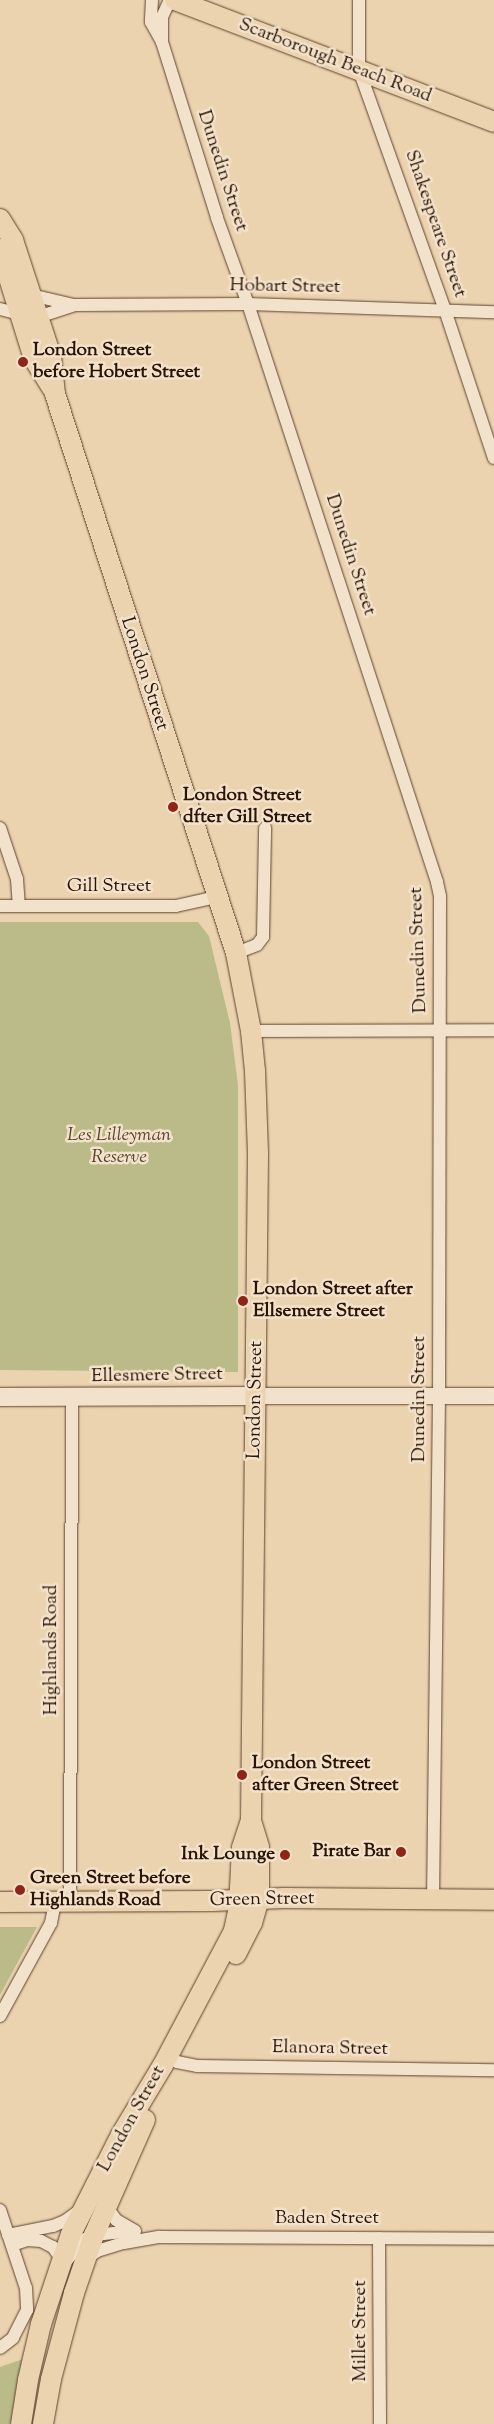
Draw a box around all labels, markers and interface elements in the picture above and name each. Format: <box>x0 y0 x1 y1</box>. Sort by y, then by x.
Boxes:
street label: Scarborough Beach Road <box>235 14 435 108</box>
street label: Dunedin Street <box>192 107 252 235</box>
street label: Shakespeare Street <box>399 147 471 301</box>
street label: Hobart Street <box>229 275 341 299</box>
place label: London Street before Hobert Street <box>33 340 200 384</box>
marker: London Street before Hobert Street <box>17 356 29 368</box>
street label: Dunedin Street <box>320 491 380 619</box>
street label: London Street <box>115 614 173 734</box>
place label: London Street dfter Gill Street <box>183 785 311 829</box>
marker: London Street dfter Gill Street <box>167 801 179 813</box>
street label: Gill Street <box>67 876 151 898</box>
street label: Dunedin Street <box>405 886 433 1014</box>
park label: Les Lilleyman Reserve <box>67 1125 171 1169</box>
place label: London Street after Ellsemere Street <box>253 1279 413 1323</box>
marker: London Street after Ellsemere Street <box>237 1295 249 1307</box>
street label: Dunedin Street <box>409 1336 431 1462</box>
street label: London Street <box>244 1341 268 1459</box>
street label: Ellesmere Street <box>91 1363 223 1389</box>
street label: Highlands Road <box>41 1585 63 1715</box>
place label: London Street after Green Street <box>252 1753 399 1797</box>
marker: London Street after Green Street <box>236 1769 248 1781</box>
place label: Pirate Bar <box>313 1841 391 1863</box>
place label: Ink Lounge <box>181 1844 275 1866</box>
marker: Pirate Bar <box>395 1846 407 1858</box>
marker: Ink Lounge <box>279 1849 291 1861</box>
place label: Green Street before Highlands Road <box>30 1868 191 1912</box>
marker: Green Street before Highlands Road <box>14 1884 26 1896</box>
street label: Green Street <box>209 1888 315 1912</box>
street label: Elanora Street <box>272 2037 388 2061</box>
street label: London Street <box>93 2062 171 2176</box>
street label: Baden Street <box>275 2208 379 2230</box>
street label: Millet Street <box>350 2280 372 2382</box>

